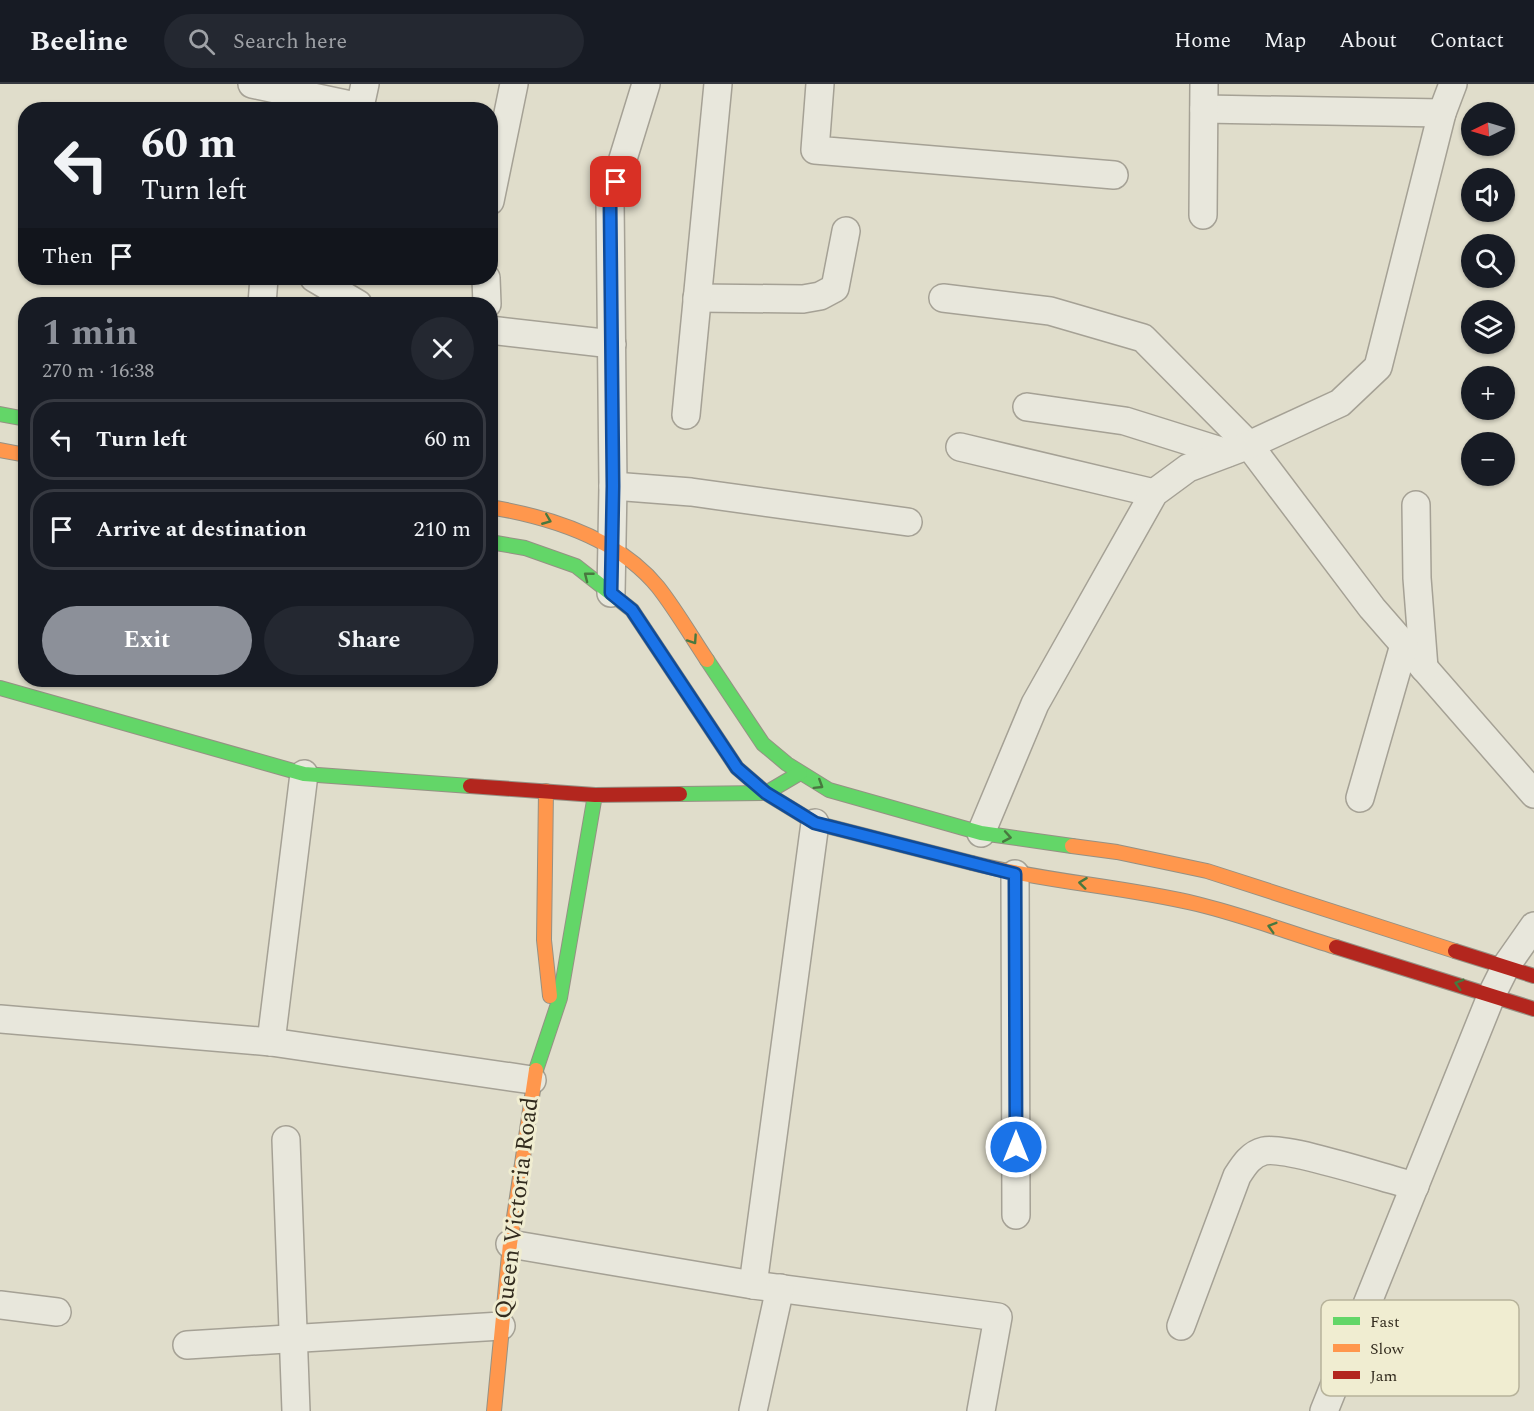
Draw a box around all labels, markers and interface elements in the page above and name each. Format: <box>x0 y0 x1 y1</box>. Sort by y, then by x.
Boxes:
search box <box>164 14 584 68</box>
text: Beeline <box>30 20 128 63</box>
icon: search <box>185 25 218 58</box>
text: Search here <box>233 25 347 58</box>
text: Home <box>1174 25 1231 57</box>
text: Map <box>1264 25 1306 57</box>
text: About <box>1339 25 1397 57</box>
text: Contact <box>1430 25 1504 57</box>
north arrow <box>1461 102 1515 156</box>
map controls <box>1461 102 1515 486</box>
text: 60 m <box>141 113 236 176</box>
icon: left <box>42 126 120 204</box>
pin <box>590 156 641 207</box>
icon: arrive <box>599 165 632 198</box>
button: sound <box>1461 168 1515 222</box>
text: Turn left <box>141 170 247 212</box>
button: search <box>1461 234 1515 288</box>
text: Then <box>42 240 93 273</box>
icon: arrive <box>105 240 138 273</box>
button: layers <box>1461 300 1515 354</box>
text: 1 min <box>42 306 138 361</box>
button: close <box>411 317 474 380</box>
text: 270 m · 16:38 <box>42 356 154 386</box>
button: + <box>1461 366 1515 420</box>
icon: left <box>45 423 78 456</box>
text: Turn left <box>96 423 188 456</box>
text: 60 m <box>425 423 471 456</box>
button: − <box>1461 432 1515 486</box>
icon: arrive <box>45 513 78 546</box>
text: Arrive at destination <box>96 513 307 546</box>
text: 210 m <box>414 513 471 546</box>
one-way arrow <box>541 513 552 525</box>
one-way arrow <box>584 572 595 583</box>
button: Exit <box>42 606 252 675</box>
button: Share <box>264 606 474 675</box>
one-way arrow <box>686 634 698 644</box>
one-way arrow <box>813 777 824 788</box>
one-way arrow <box>1001 830 1011 843</box>
one-way arrow <box>1078 877 1087 890</box>
one-way arrow <box>1267 922 1278 934</box>
one-way arrow <box>1454 979 1465 991</box>
street label: Queen Victoria Road <box>486 1095 548 1321</box>
position arrow <box>984 1115 1048 1179</box>
legend <box>1321 1300 1519 1396</box>
text: Fast <box>1370 1310 1400 1334</box>
text: Slow <box>1370 1337 1405 1361</box>
text: Jam <box>1370 1364 1398 1388</box>

